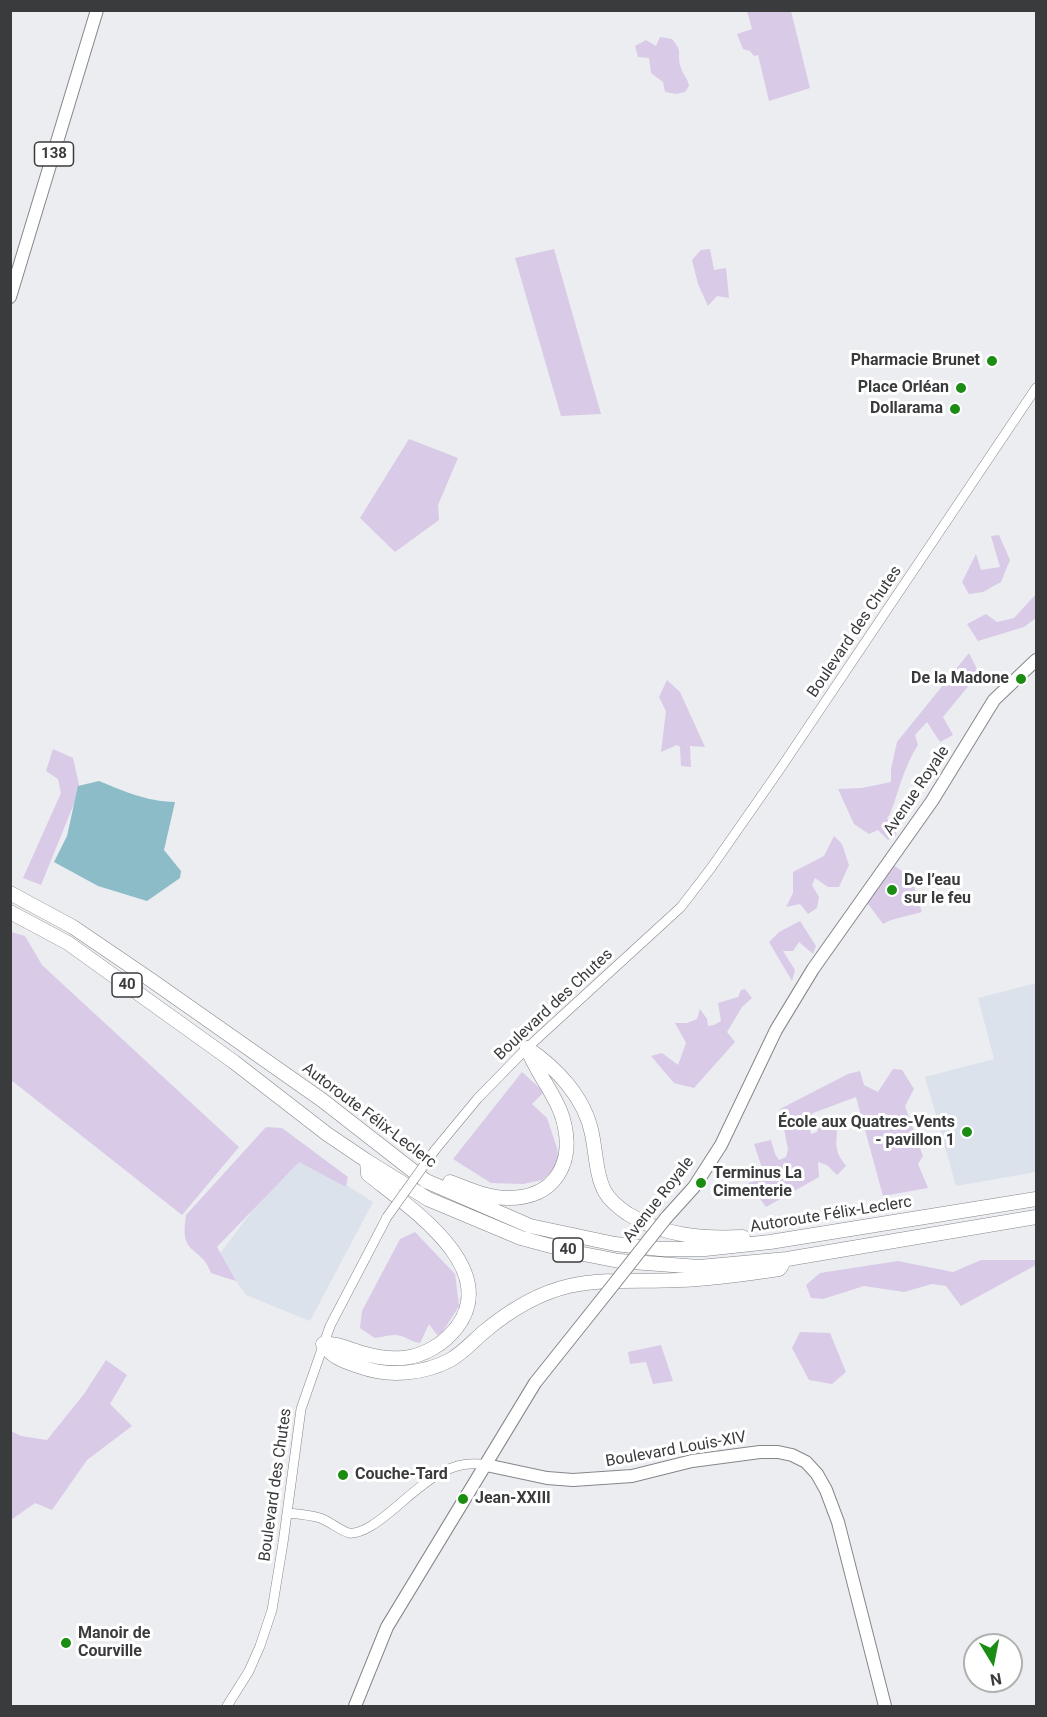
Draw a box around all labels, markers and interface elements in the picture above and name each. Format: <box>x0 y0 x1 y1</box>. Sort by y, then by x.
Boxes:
road number: 138 <box>34 142 74 166</box>
place label: Pharmacie Brunet <box>851 351 980 371</box>
marker: Pharmacie Brunet <box>985 354 999 368</box>
place label: Place Orléan <box>858 378 949 398</box>
marker: Place Orléan <box>954 381 968 395</box>
place label: Dollarama <box>870 399 943 419</box>
marker: Dollarama <box>948 402 962 416</box>
street label: Boulevard des Chutes <box>804 563 906 701</box>
place label: De la Madone <box>911 669 1009 689</box>
marker: De la Madone <box>1014 672 1028 686</box>
street label: Avenue Royale <box>880 743 954 839</box>
place label: De l’eau sur le feu <box>904 871 971 909</box>
marker: De l’eau sur le feu <box>885 883 899 897</box>
street label: Boulevard des Chutes <box>491 945 617 1065</box>
road number: 40 <box>112 973 142 997</box>
street label: Autoroute Félix-Leclerc <box>298 1059 440 1173</box>
place label: École aux Quatres-Vents - pavillon 1 <box>778 1113 955 1151</box>
marker: École aux Quatres-Vents - pavillon 1 <box>960 1125 974 1139</box>
street label: Avenue Royale <box>620 1153 698 1247</box>
place label: Terminus La Cimenterie <box>713 1164 802 1202</box>
marker: Terminus La Cimenterie <box>694 1176 708 1190</box>
street label: Autoroute Félix-Leclerc <box>749 1193 913 1237</box>
road number: 40 <box>553 1238 583 1262</box>
street label: Boulevard des Chutes <box>256 1407 296 1563</box>
street label: Boulevard Louis-XIV <box>604 1428 748 1472</box>
place label: Couche-Tard <box>355 1465 448 1485</box>
marker: Couche-Tard <box>336 1468 350 1482</box>
place label: Jean-XXIII <box>475 1489 551 1509</box>
marker: Jean-XXIII <box>456 1492 470 1506</box>
place label: Manoir de Courville <box>78 1624 150 1662</box>
north arrow <box>963 1633 1023 1693</box>
marker: Manoir de Courville <box>59 1636 73 1650</box>
text: N <box>989 1669 1003 1690</box>

